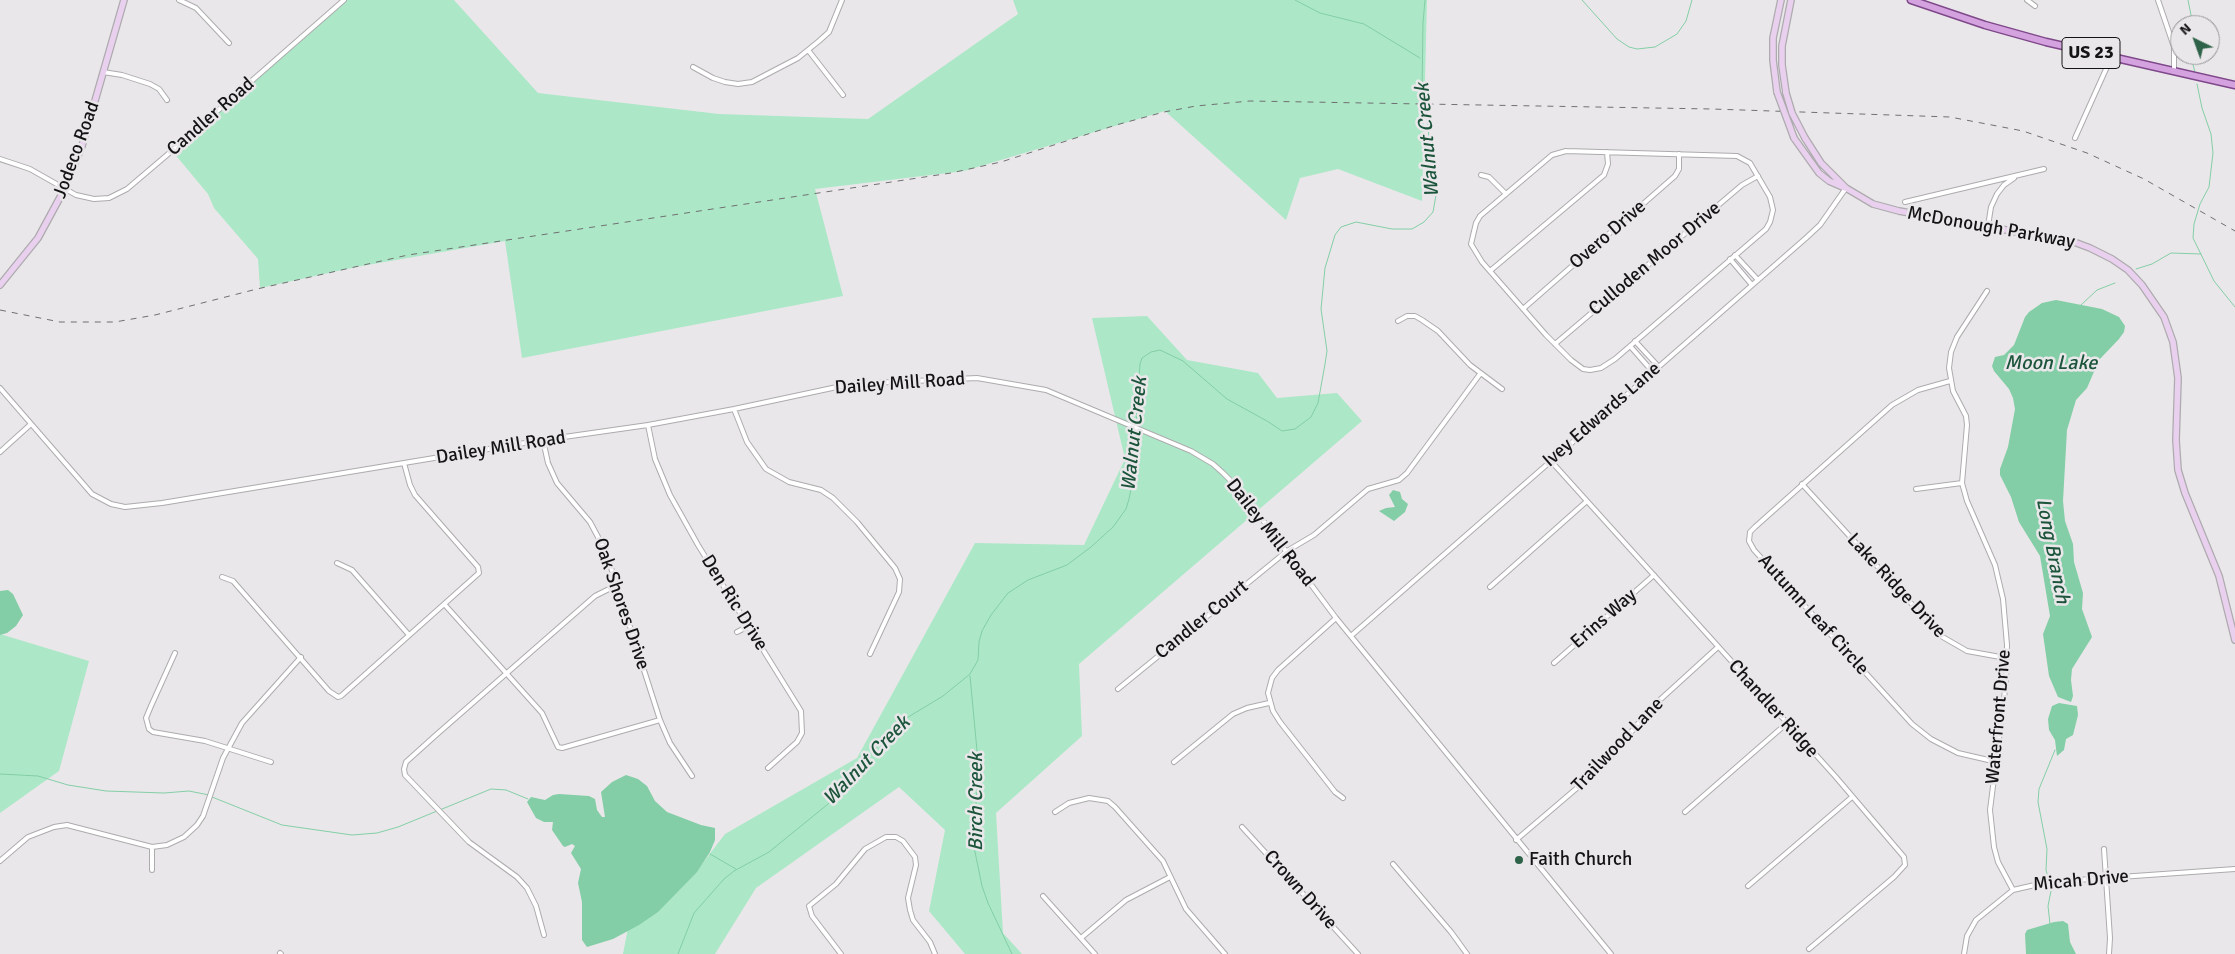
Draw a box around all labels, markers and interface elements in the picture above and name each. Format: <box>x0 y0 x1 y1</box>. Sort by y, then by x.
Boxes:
north arrow <box>2170 15 2220 65</box>
text: N <box>2176 20 2195 39</box>
road number: US 23 <box>2062 38 2120 68</box>
street label: Candler Road <box>163 73 259 161</box>
water label: Walnut Creek <box>1411 82 1445 198</box>
street label: Jodeco Road <box>49 98 105 202</box>
street label: Overo Drive <box>1565 196 1651 274</box>
street label: Culloden Moor Drive <box>1584 197 1726 321</box>
street label: McDonough Parkway <box>1905 202 2077 254</box>
water label: Moon Lake <box>2005 352 2097 376</box>
street label: Ivey Edwards Lane <box>1538 358 1666 472</box>
street label: Dailey Mill Road <box>834 368 966 400</box>
water label: Walnut Creek <box>1117 376 1153 492</box>
street label: Dailey Mill Road <box>435 426 567 470</box>
street label: Dailey Mill Road <box>1221 474 1319 592</box>
water label: Long Branch <box>2030 496 2074 606</box>
street label: Lake Ridge Drive <box>1842 529 1950 643</box>
street label: Oak Shores Drive <box>588 535 654 673</box>
street label: Autumn Leaf Circle <box>1753 550 1873 680</box>
street label: Den Ric Drive <box>696 551 772 655</box>
street label: Candler Court <box>1151 576 1253 664</box>
street label: Erins Way <box>1566 584 1642 654</box>
street label: Waterfront Drive <box>1982 649 2016 785</box>
street label: Chandler Ridge <box>1723 655 1823 763</box>
street label: Trailwood Lane <box>1567 693 1669 797</box>
water label: Walnut Creek <box>819 711 915 811</box>
water label: Birch Creek <box>965 753 989 851</box>
street label: Crown Drive <box>1259 846 1341 934</box>
place label: Faith Church <box>1529 849 1632 871</box>
marker: Faith Church <box>1513 854 1525 866</box>
street label: Micah Drive <box>2032 865 2130 897</box>

